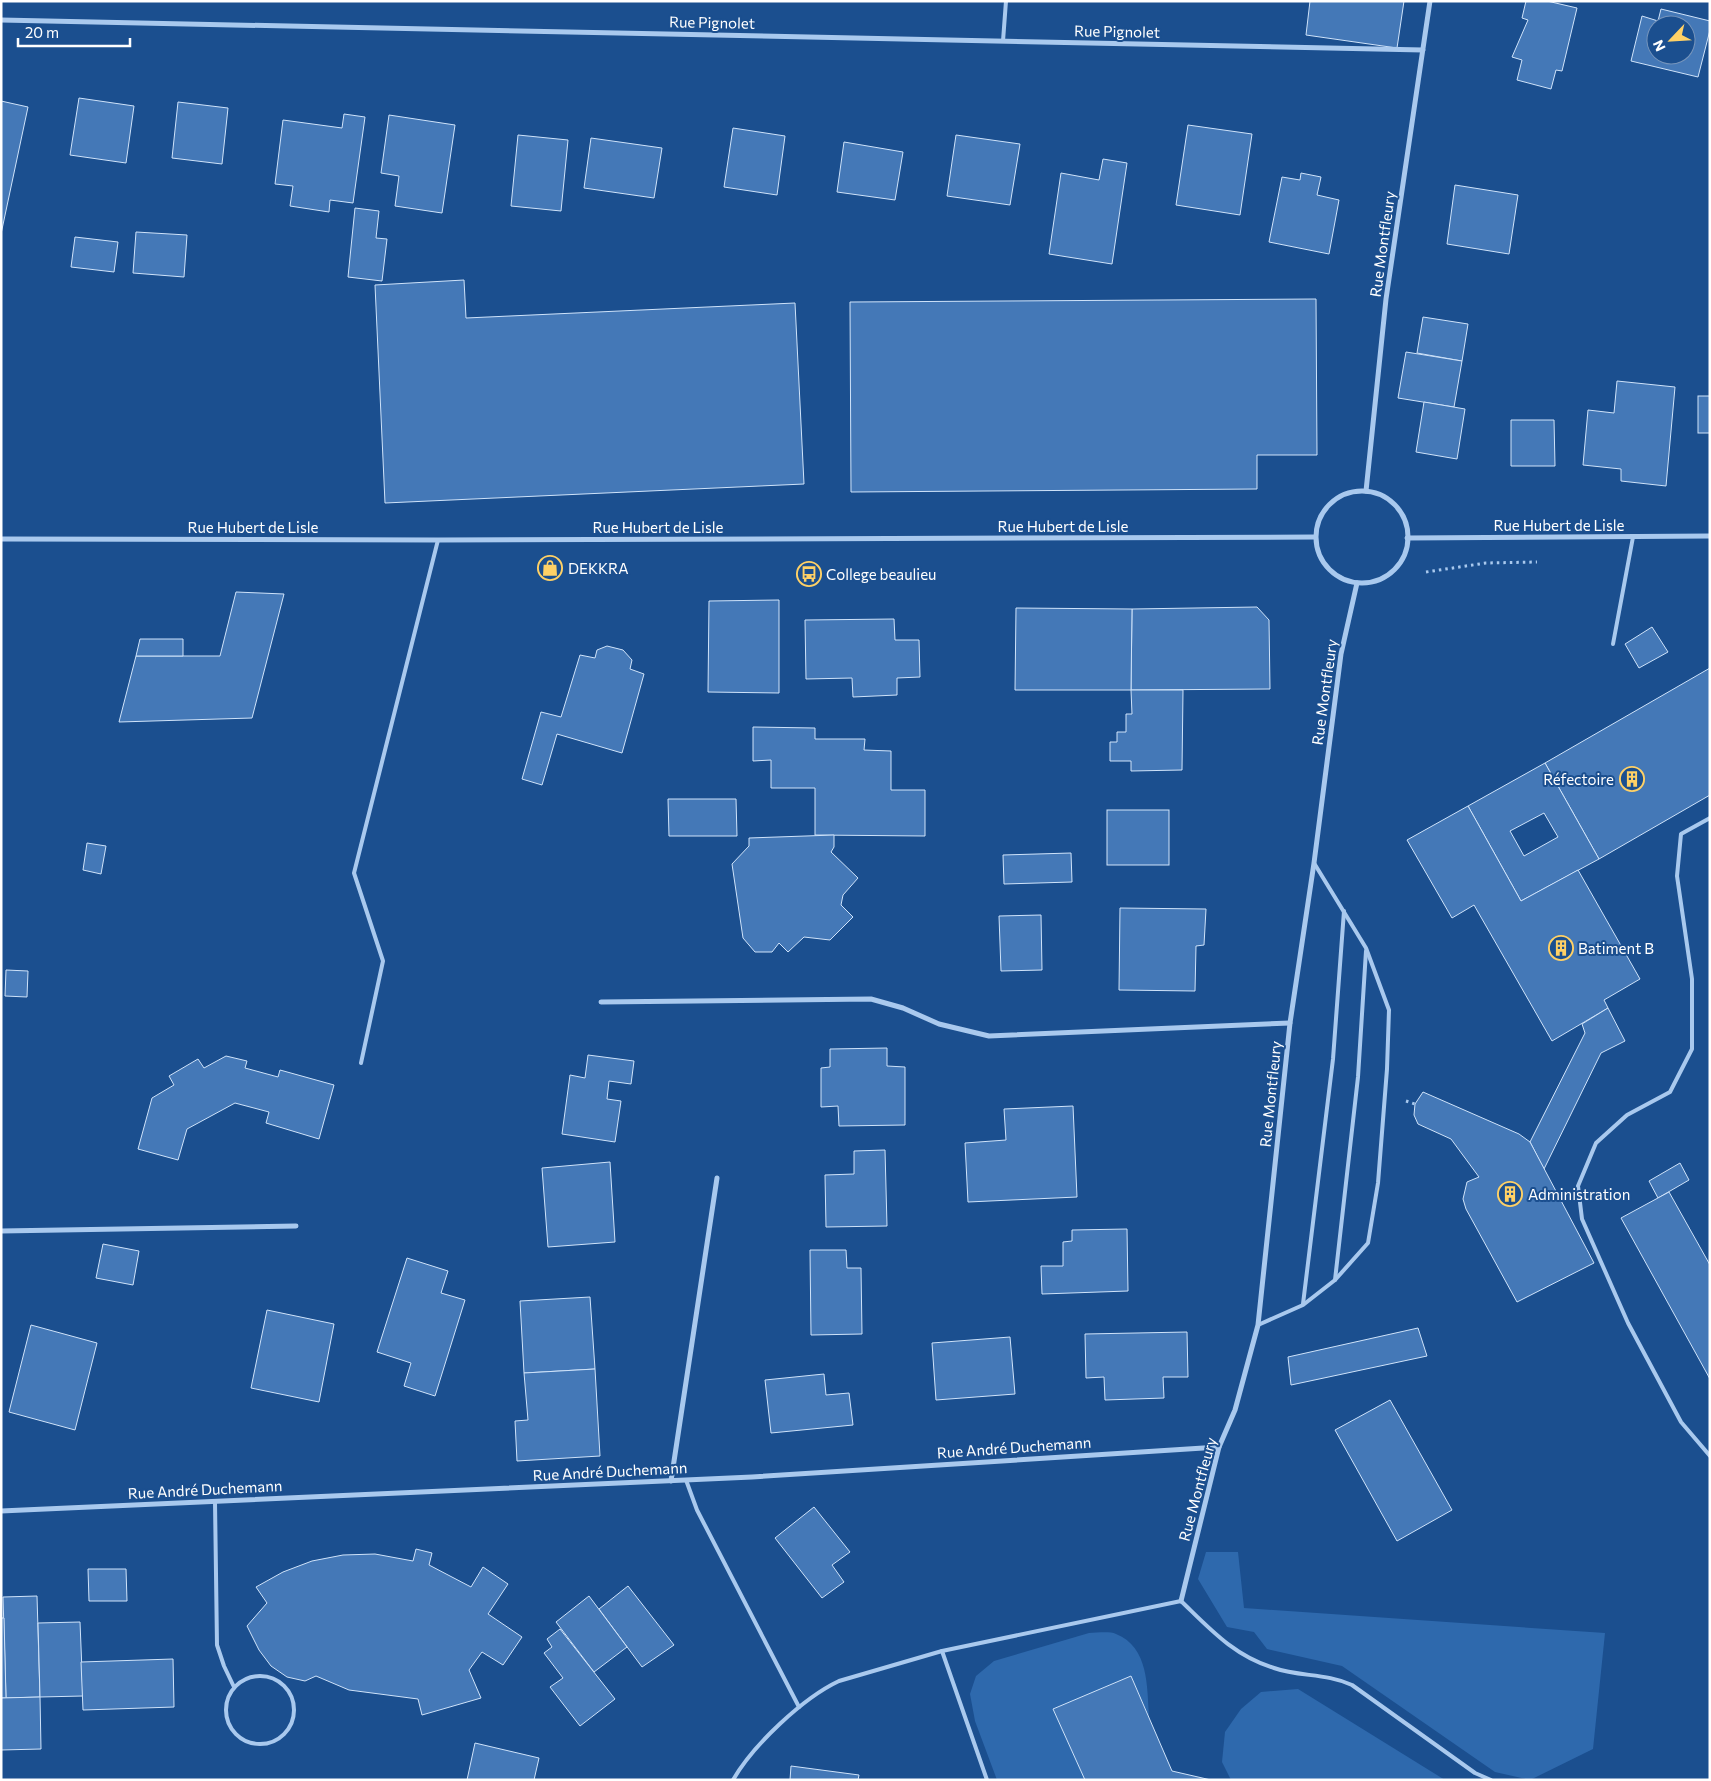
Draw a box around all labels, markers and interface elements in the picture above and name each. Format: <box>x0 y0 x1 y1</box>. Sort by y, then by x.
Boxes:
street label: Rue Pignolet <box>669 12 755 32</box>
scale bar <box>18 15 130 47</box>
north arrow <box>1646 15 1696 65</box>
street label: Rue Pignolet <box>1074 21 1160 41</box>
text: 20 m <box>25 23 59 41</box>
text: N <box>1649 37 1669 54</box>
street label: Rue Montfleury <box>1366 190 1398 298</box>
street label: Rue Hubert de Lisle <box>1494 516 1625 534</box>
street label: Rue Hubert de Lisle <box>998 517 1129 535</box>
street label: Rue Hubert de Lisle <box>188 518 319 536</box>
street label: Rue Hubert de Lisle <box>593 518 724 536</box>
shop icon: DEKKRA <box>537 555 563 581</box>
place label: DEKKRA <box>568 559 628 577</box>
bus stop icon: College beaulieu <box>796 561 822 587</box>
place label: College beaulieu <box>826 565 937 583</box>
street label: Rue Montfleury <box>1308 638 1340 746</box>
building icon: Réfectoire <box>1619 766 1645 792</box>
place label: Réfectoire <box>1543 770 1614 788</box>
building icon: Batiment B <box>1548 935 1574 961</box>
place label: Batiment B <box>1578 939 1654 957</box>
street label: Rue Montfleury <box>1255 1040 1285 1148</box>
building icon: Administration <box>1497 1181 1523 1207</box>
place label: Administration <box>1528 1185 1630 1203</box>
street label: Rue André Duchemann <box>936 1433 1092 1461</box>
street label: Rue Montfleury <box>1174 1435 1220 1543</box>
street label: Rue André Duchemann <box>532 1458 688 1484</box>
street label: Rue André Duchemann <box>127 1476 283 1502</box>

